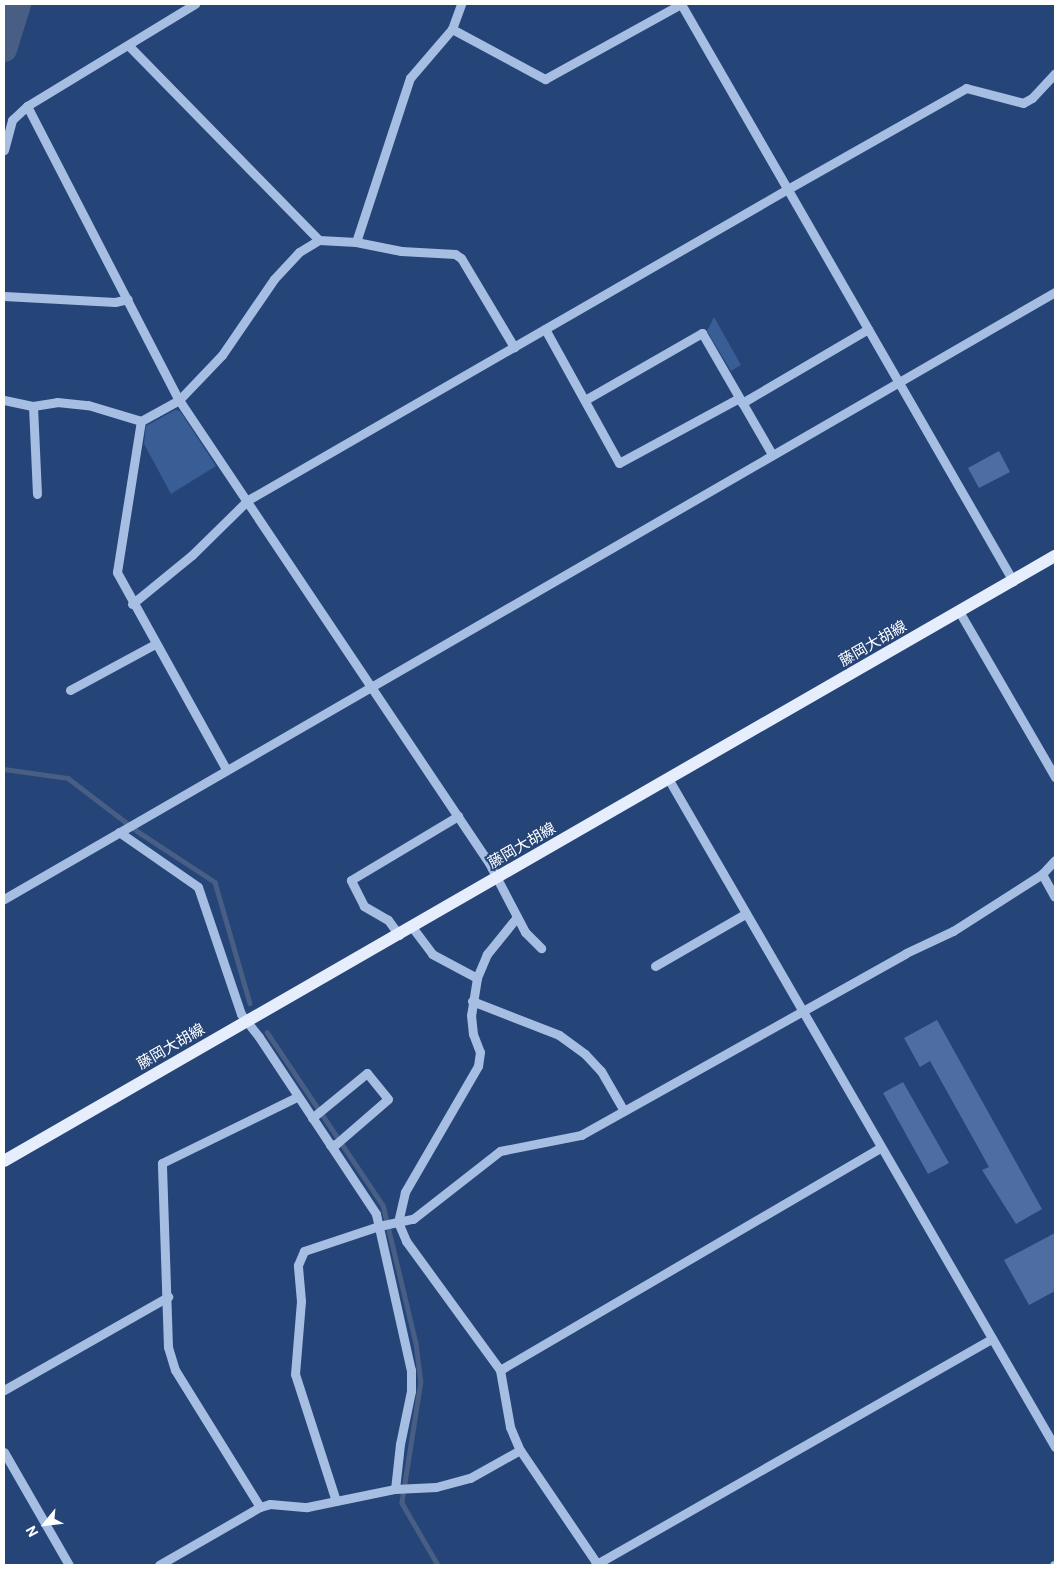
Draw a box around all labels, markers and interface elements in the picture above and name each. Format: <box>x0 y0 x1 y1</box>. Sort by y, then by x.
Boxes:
street label: 藤岡大胡線 <box>836 617 910 671</box>
street label: 藤岡大胡線 <box>485 819 559 873</box>
street label: 藤岡大胡線 <box>134 1020 208 1074</box>
north arrow <box>20 1499 70 1549</box>
text: N <box>22 1523 41 1539</box>

